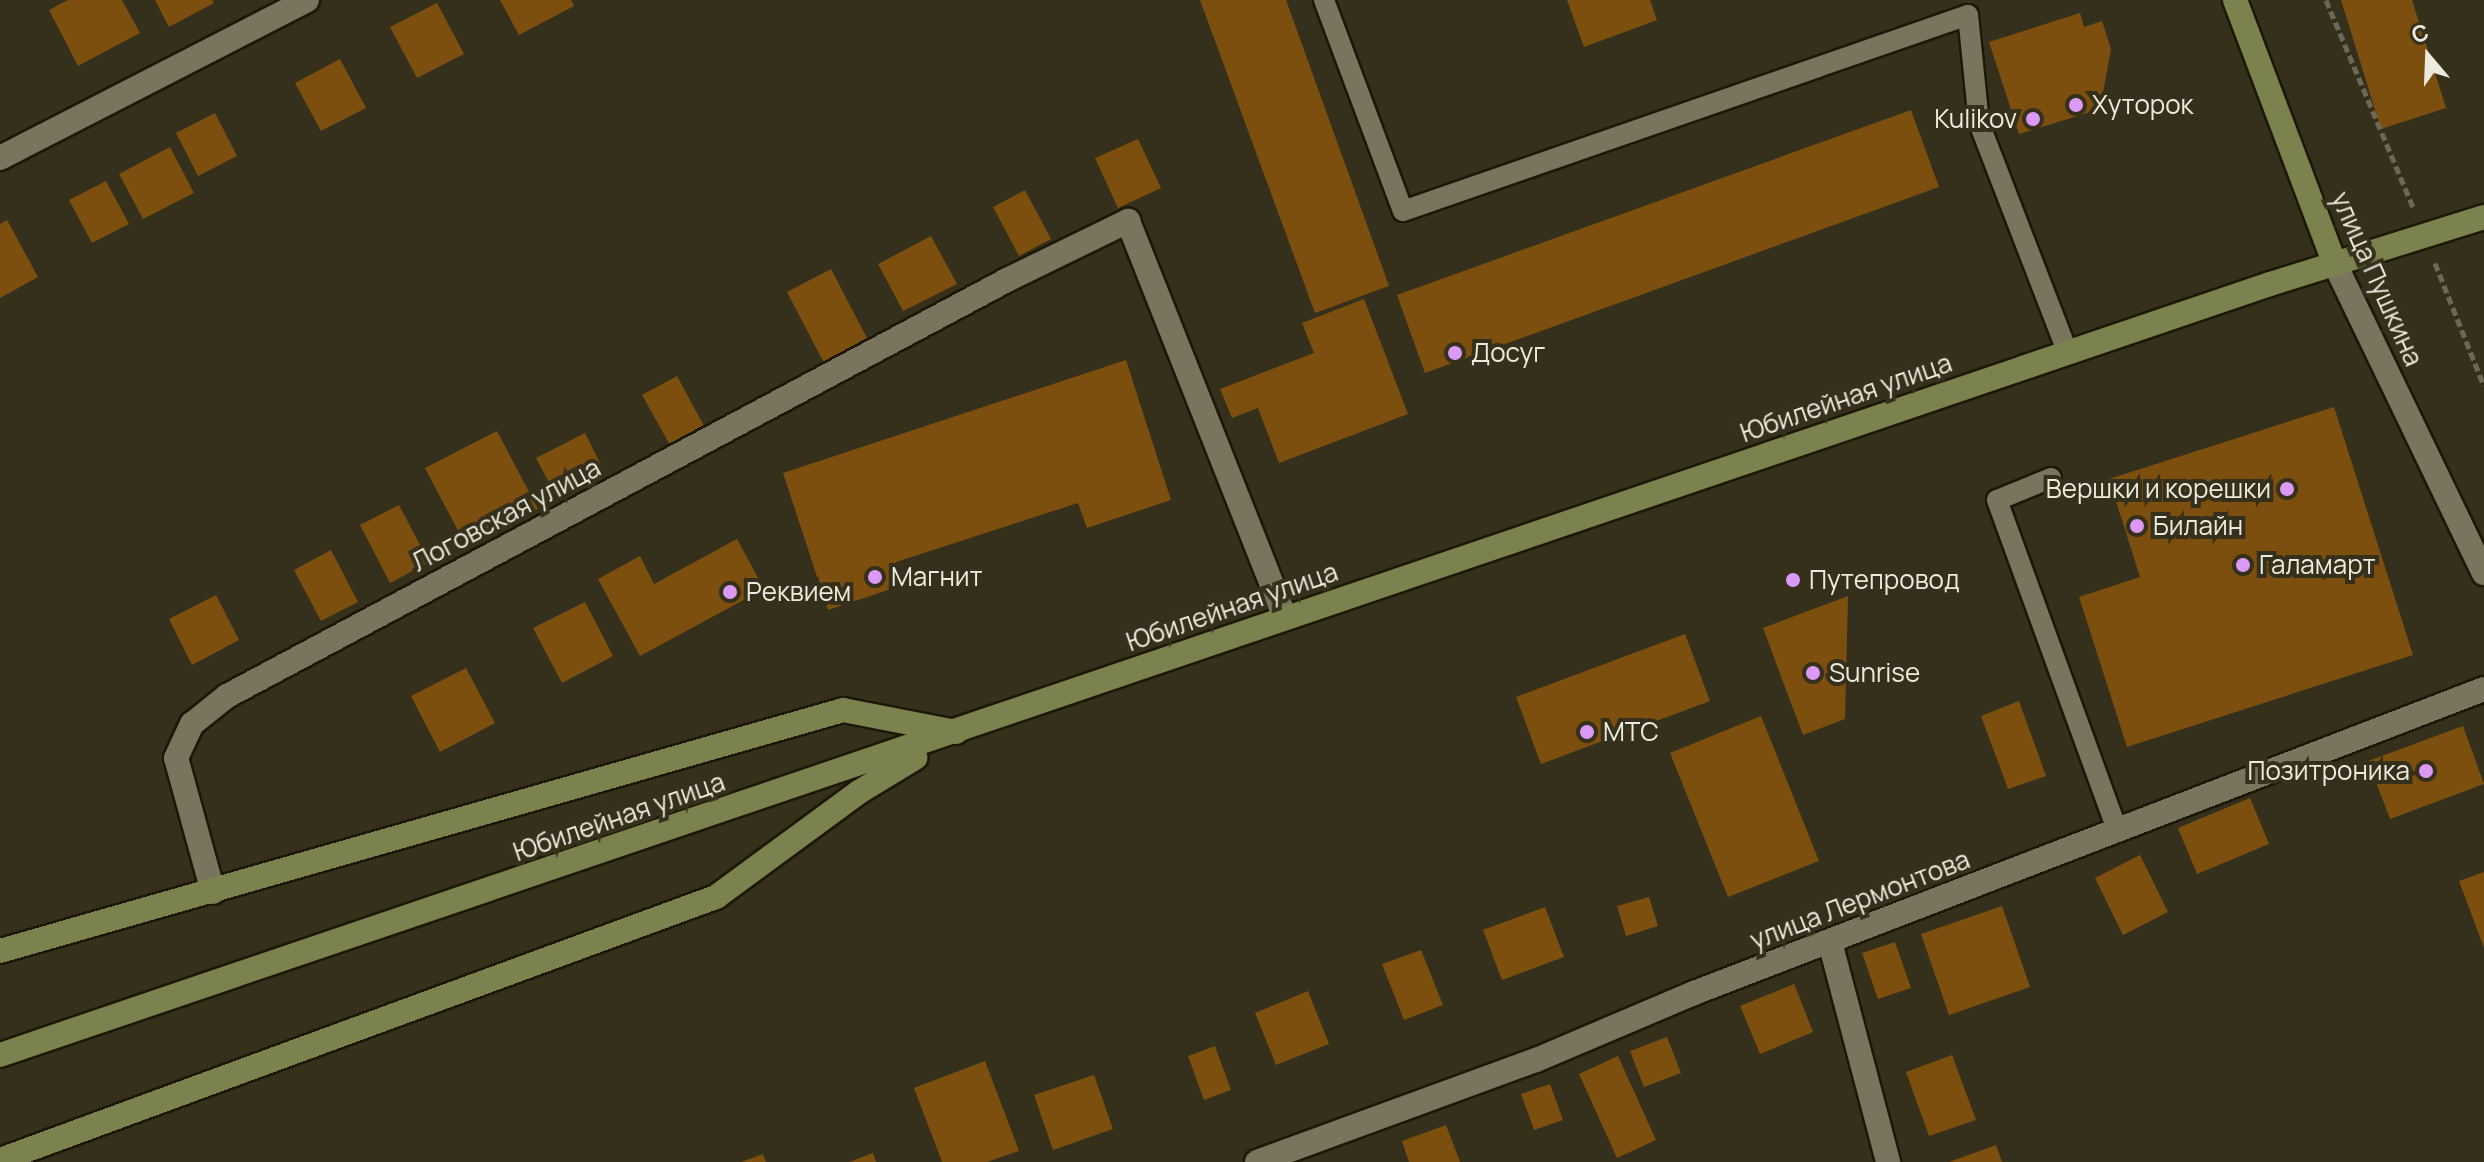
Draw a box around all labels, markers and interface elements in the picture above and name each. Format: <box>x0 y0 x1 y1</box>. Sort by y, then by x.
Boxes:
north arrow <box>2388 16 2468 96</box>
text: С <box>2408 16 2433 50</box>
place label: Хуторок <box>2092 89 2193 121</box>
marker: Хуторок <box>2067 96 2085 114</box>
place label: Kulikov <box>1934 103 2017 135</box>
marker: Kulikov <box>2024 110 2042 128</box>
street label: улица Пушкина <box>2325 187 2429 371</box>
place label: Досуг <box>1471 337 1545 369</box>
marker: Досуг <box>1446 344 1464 362</box>
street label: Юбилейная улица <box>1736 347 1956 449</box>
street label: Логовская улица <box>406 452 606 578</box>
place label: Вершки и корешки <box>2046 473 2271 505</box>
marker: Вершки и корешки <box>2278 480 2296 498</box>
place label: Билайн <box>2153 510 2243 542</box>
marker: Билайн <box>2128 517 2146 535</box>
place label: Галамарт <box>2259 549 2376 581</box>
street label: Юбилейная улица <box>1122 556 1342 658</box>
marker: Галамарт <box>2234 556 2252 574</box>
place label: Магнит <box>891 561 983 593</box>
place label: Путепровод <box>1809 564 1959 596</box>
marker: Магнит <box>866 568 884 586</box>
marker: Путепровод <box>1784 571 1802 589</box>
place label: Реквием <box>746 576 851 608</box>
marker: Реквием <box>721 583 739 601</box>
place label: Sunrise <box>1829 657 1920 689</box>
marker: Sunrise <box>1804 664 1822 682</box>
place label: МТС <box>1603 716 1659 748</box>
marker: МТС <box>1578 723 1596 741</box>
place label: Позитроника <box>2248 755 2410 787</box>
marker: Позитроника <box>2417 762 2435 780</box>
street label: Юбилейная улица <box>509 766 729 868</box>
street label: улица Лермонтова <box>1746 844 1974 956</box>

